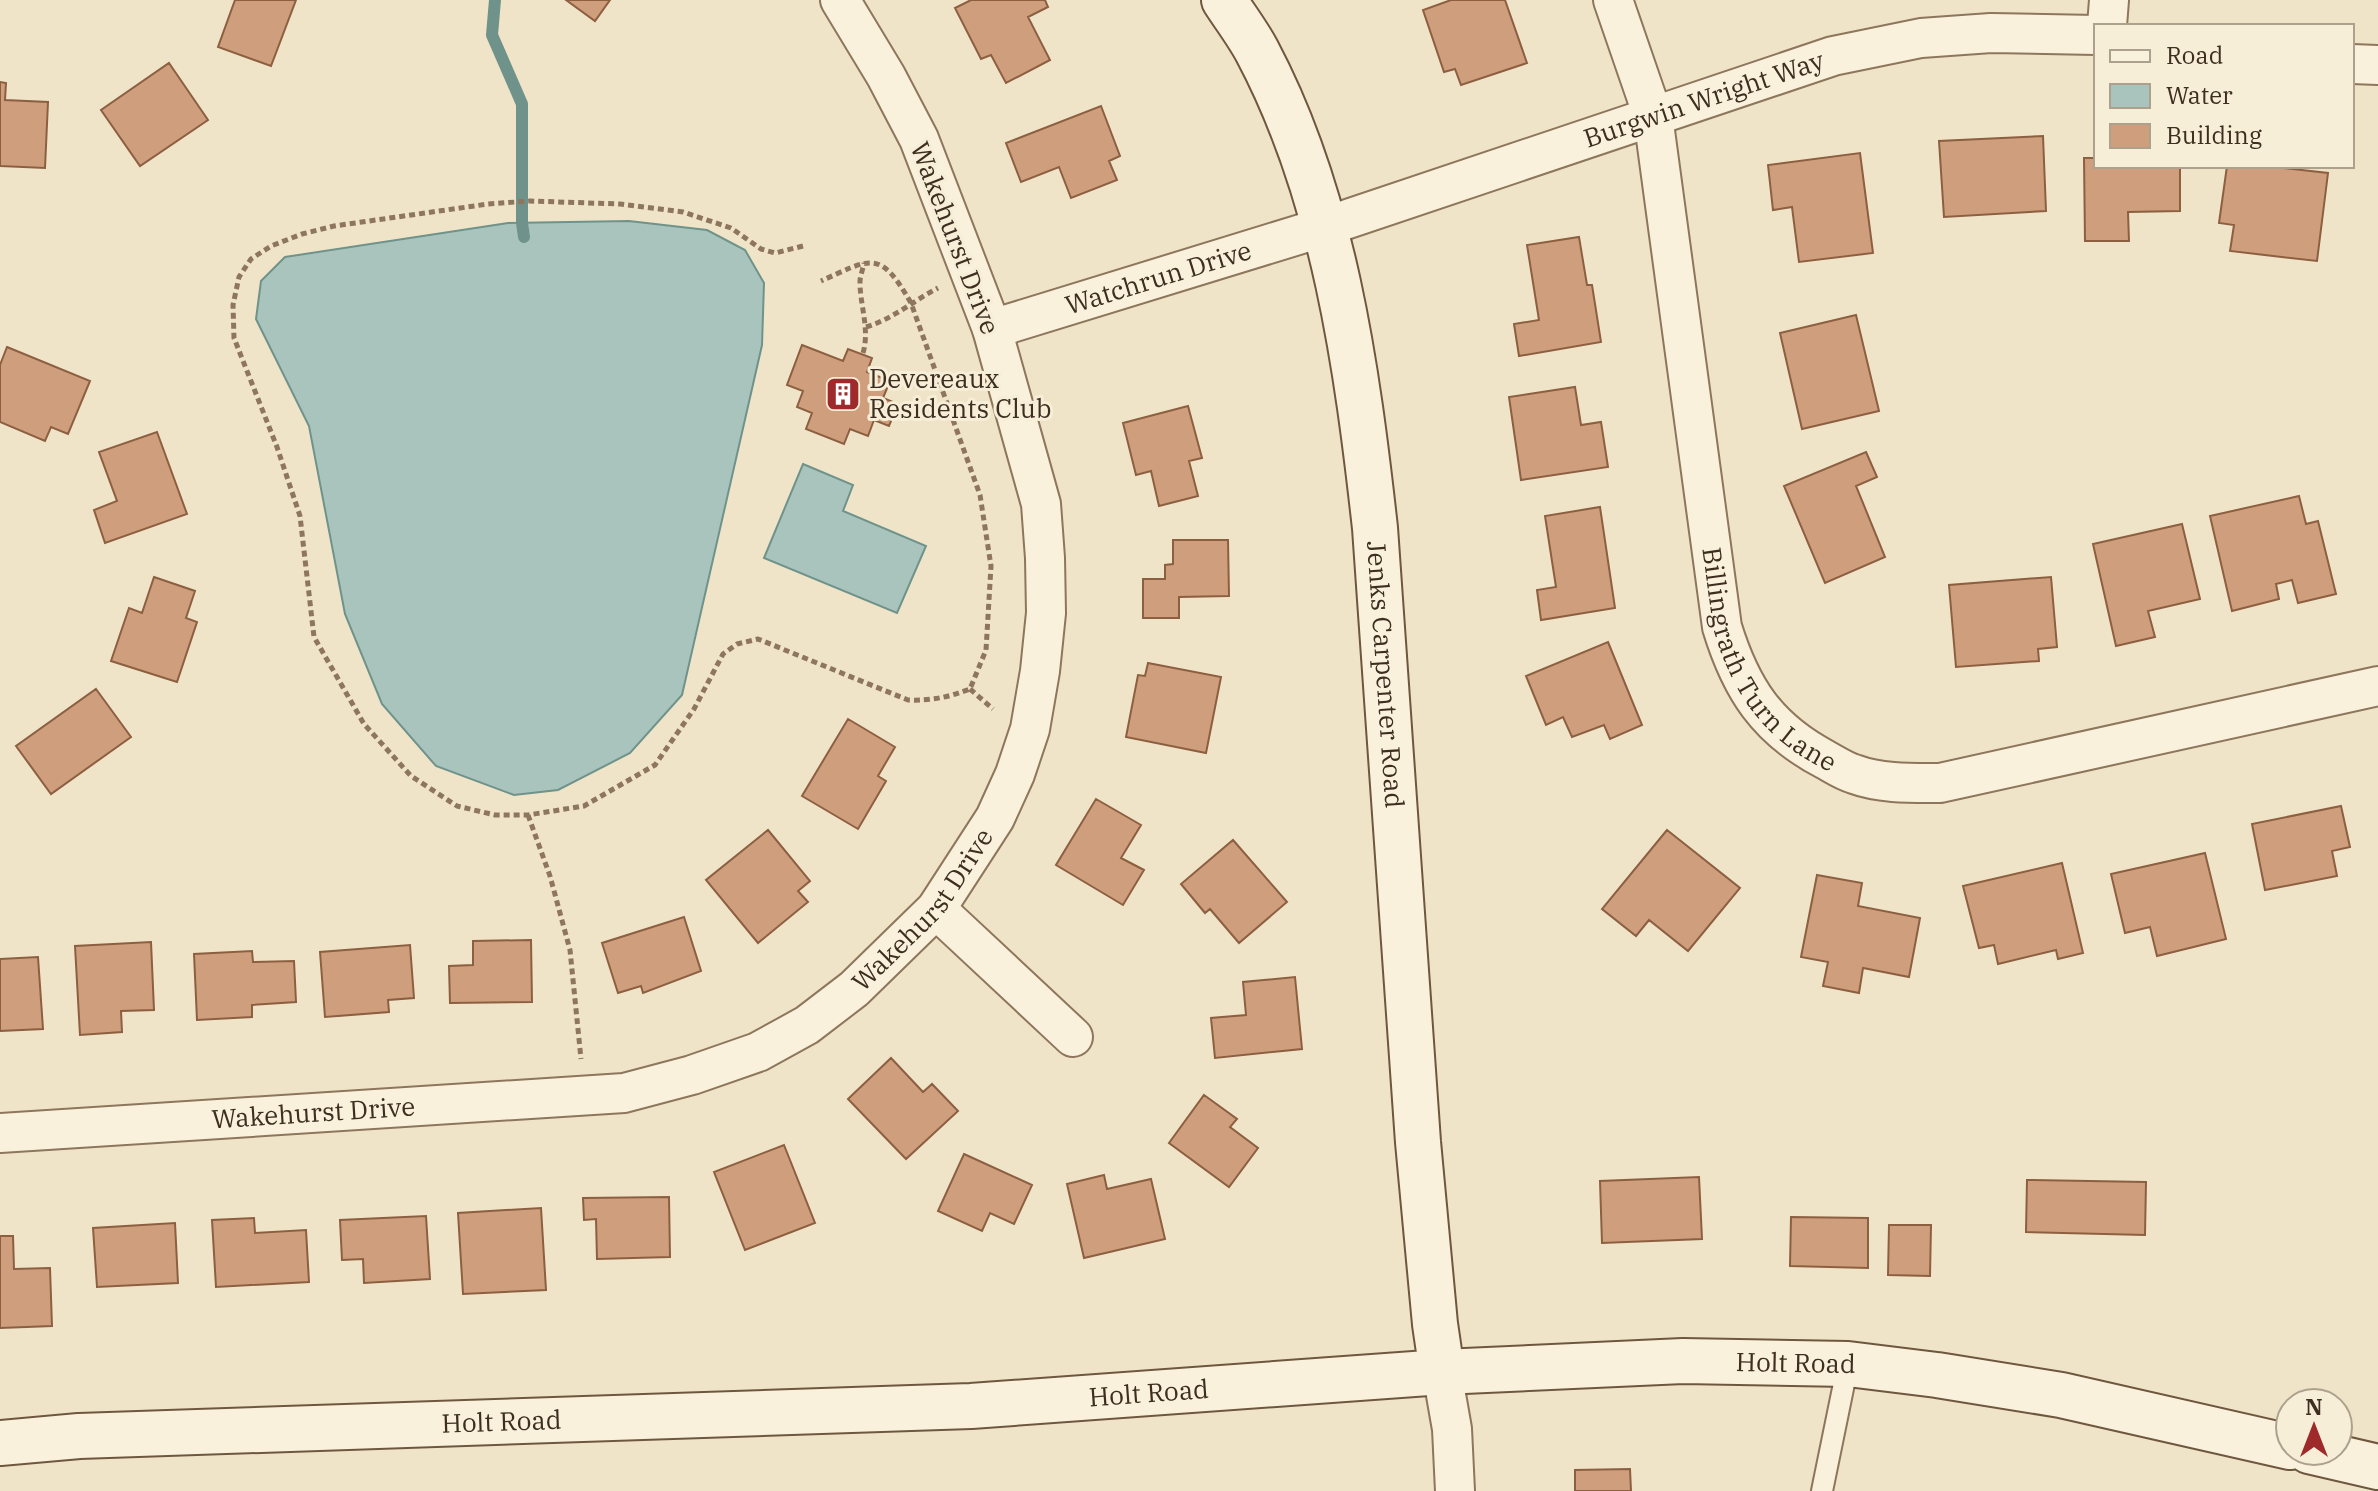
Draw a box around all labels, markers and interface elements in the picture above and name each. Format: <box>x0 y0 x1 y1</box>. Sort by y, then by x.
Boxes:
legend <box>2094 24 2354 168</box>
text: Road <box>2166 39 2223 71</box>
street label: Burgwin Wright Way <box>1579 42 1828 155</box>
text: Water <box>2166 79 2233 111</box>
text: Building <box>2166 119 2262 151</box>
street label: Wakehurst Drive <box>904 136 1008 339</box>
street label: Watchrun Drive <box>1061 232 1255 322</box>
place label: Devereaux Residents Club <box>869 361 1051 425</box>
building icon: Devereaux Residents Club <box>824 375 862 413</box>
street label: Jenks Carpenter Road <box>1360 540 1413 809</box>
street label: Billingrath Turn Lane <box>1695 545 1843 779</box>
street label: Wakehurst Drive <box>844 821 1000 998</box>
street label: Wakehurst Drive <box>211 1088 416 1135</box>
street label: Holt Road <box>1735 1344 1856 1380</box>
street label: Holt Road <box>1087 1371 1210 1413</box>
north arrow <box>2274 1387 2354 1467</box>
text: N <box>2305 1392 2323 1421</box>
street label: Holt Road <box>441 1402 562 1440</box>

